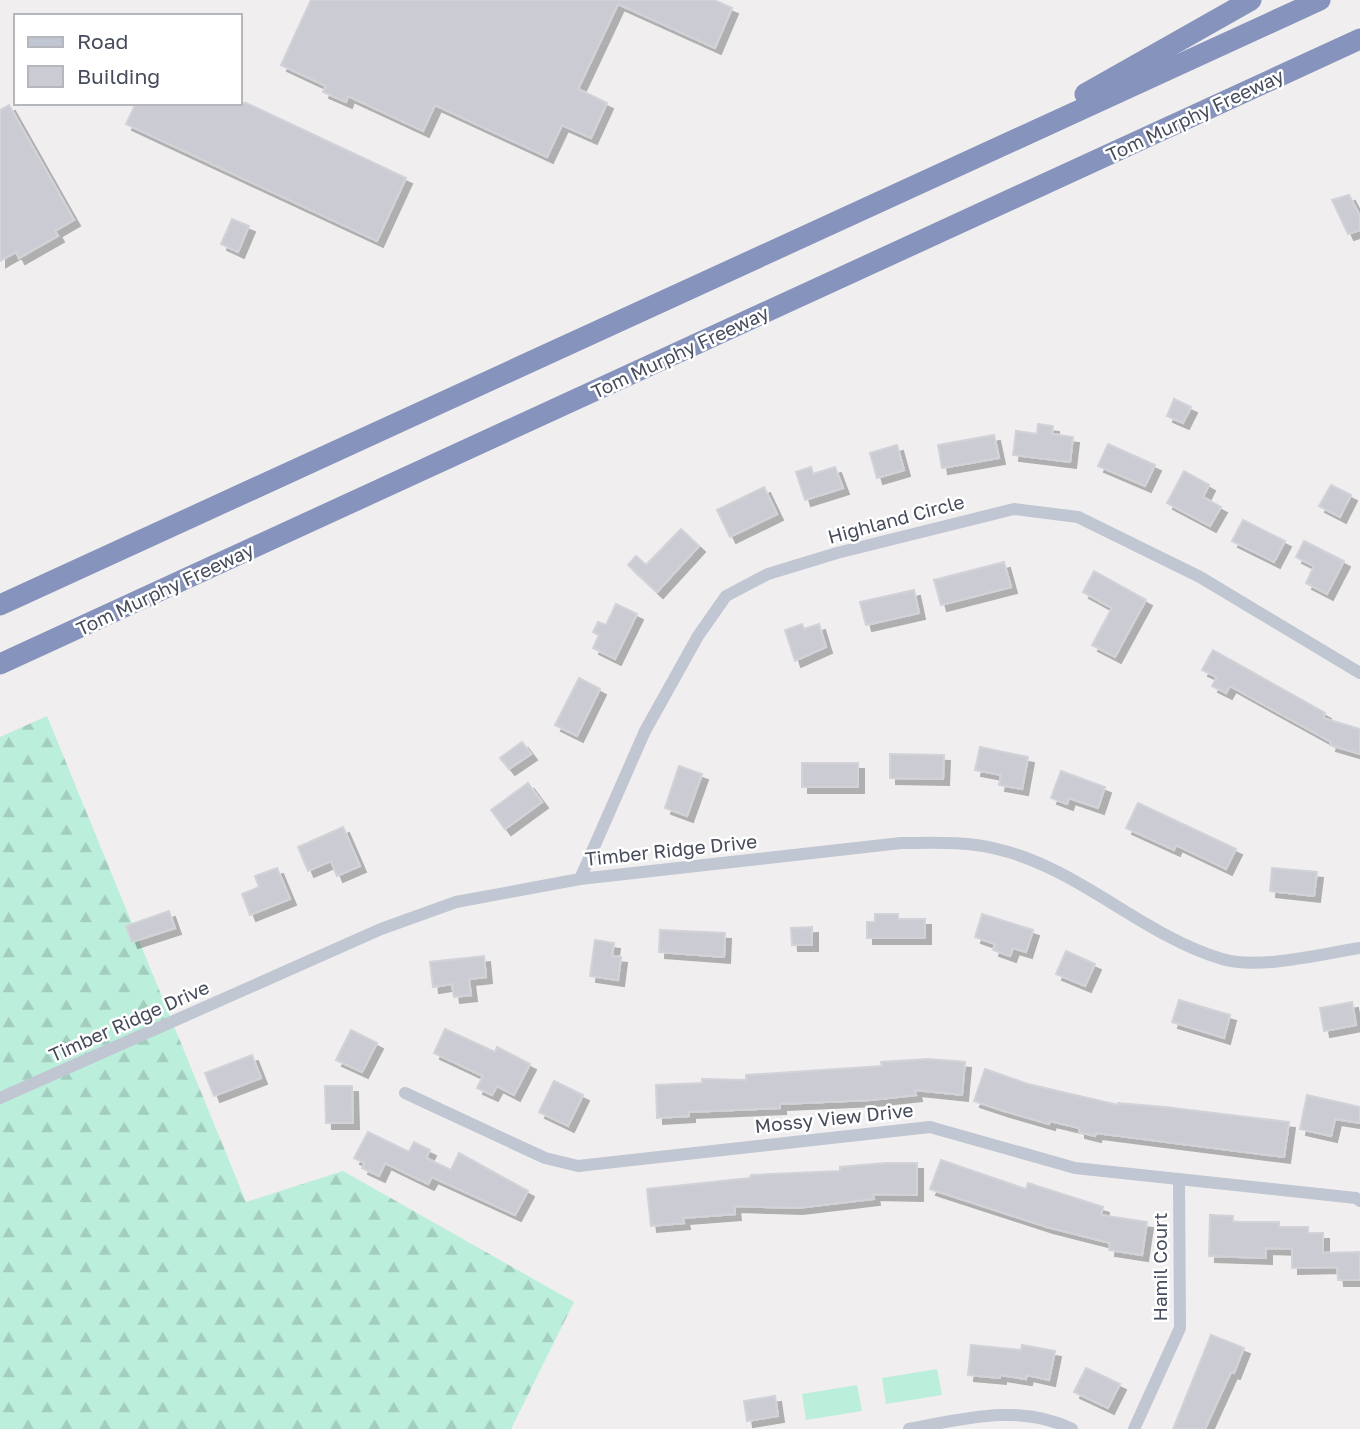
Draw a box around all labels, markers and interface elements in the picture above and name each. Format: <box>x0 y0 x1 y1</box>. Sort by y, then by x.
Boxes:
legend <box>14 14 242 105</box>
text: Road <box>77 28 128 54</box>
text: Building <box>77 63 160 89</box>
street label: Tom Murphy Freeway <box>1102 63 1287 166</box>
street label: Tom Murphy Freeway <box>587 300 772 403</box>
street label: Highland Circle <box>825 489 967 548</box>
street label: Tom Murphy Freeway <box>72 537 257 640</box>
street label: Timber Ridge Drive <box>584 829 758 870</box>
street label: Timber Ridge Drive <box>45 975 212 1066</box>
street label: Mossy View Drive <box>754 1098 914 1137</box>
street label: Hamil Court <box>1148 1212 1171 1322</box>

